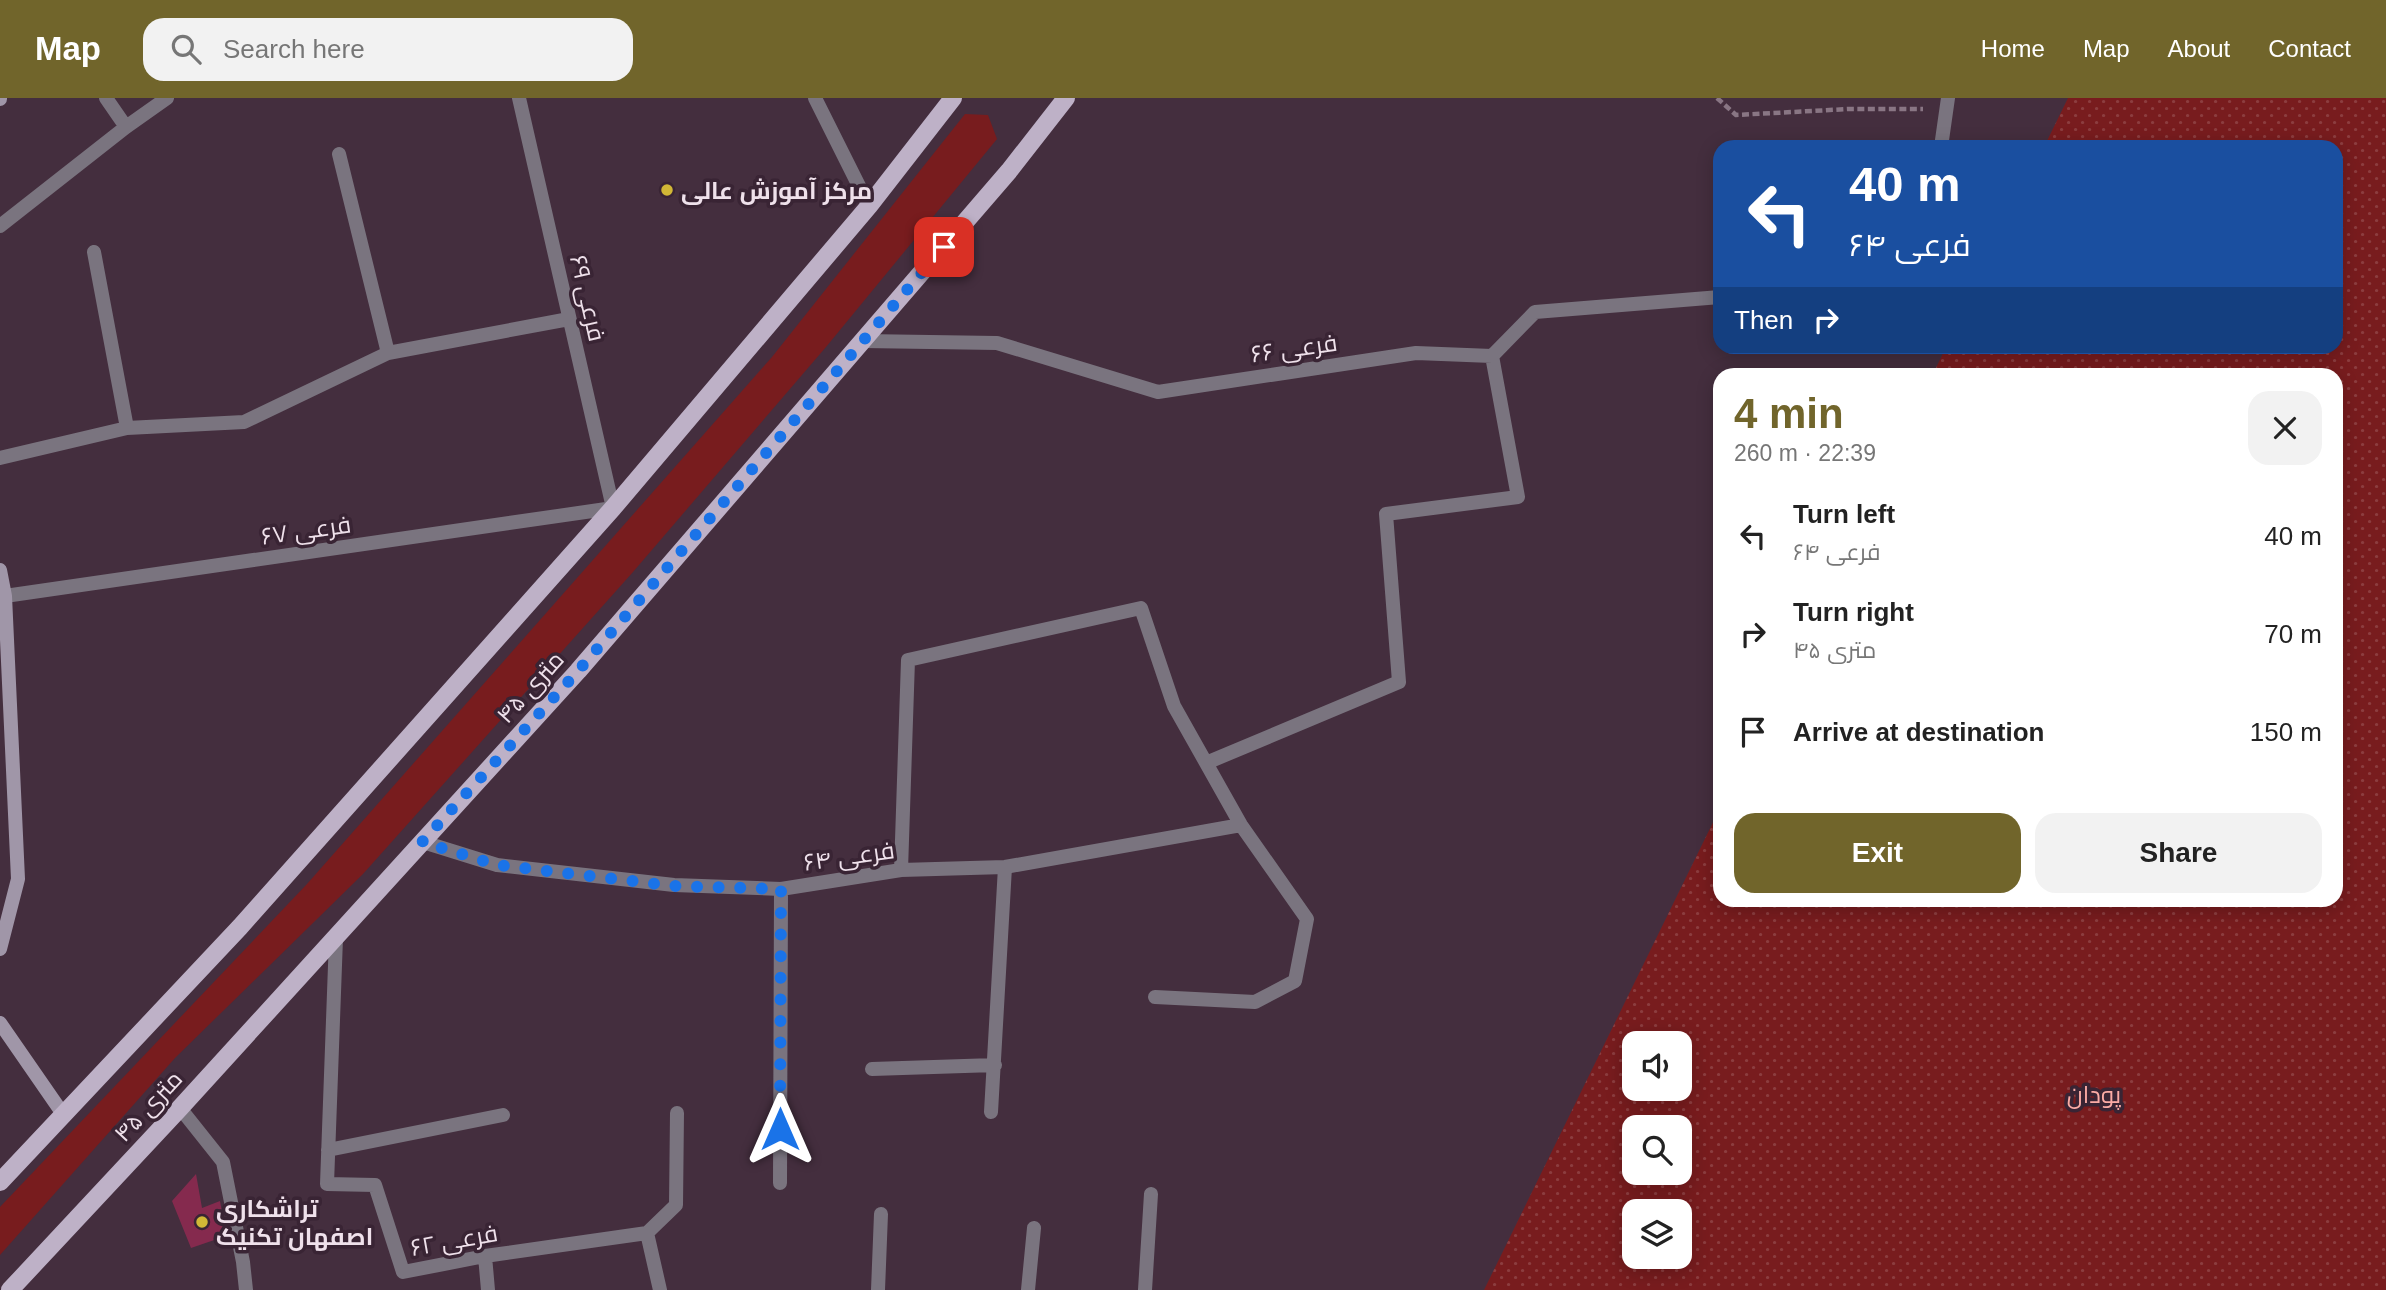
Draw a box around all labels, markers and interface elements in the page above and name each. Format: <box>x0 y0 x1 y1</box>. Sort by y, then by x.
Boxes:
search box <box>143 18 633 81</box>
text: Map <box>35 30 101 67</box>
icon: search <box>167 30 205 68</box>
text: Search here <box>223 34 365 64</box>
text: Home <box>1981 35 2045 62</box>
text: Map <box>2083 35 2130 62</box>
text: About <box>2168 35 2230 62</box>
text: Contact <box>2268 35 2351 62</box>
text: 40 m <box>1849 157 1961 211</box>
icon: left <box>1734 168 1825 259</box>
place label: مرکز آموزش عالی <box>681 177 872 205</box>
marker: مرکز آموزش عالی <box>659 182 675 198</box>
pin <box>914 217 974 277</box>
text: فرعی ۶۴ <box>1849 227 1971 263</box>
icon: arrive <box>925 228 963 266</box>
street label: فرعی ۶۹ <box>564 252 611 344</box>
icon: right <box>1807 301 1845 339</box>
text: Then <box>1734 305 1793 335</box>
street label: فرعی ۶۶ <box>1249 329 1339 368</box>
text: 4 min <box>1734 390 1844 437</box>
button: close <box>2248 391 2322 465</box>
text: 260 m · 22:39 <box>1734 440 1876 466</box>
text: Turn left <box>1793 499 1895 529</box>
street label: فرعی ۶۷ <box>259 510 353 551</box>
icon: left <box>1734 517 1772 555</box>
text: 40 m <box>2264 521 2322 551</box>
text: فرعی ۶۴ <box>1793 539 1880 565</box>
text: Turn right <box>1793 597 1914 627</box>
icon: right <box>1734 615 1772 653</box>
text: 70 m <box>2264 619 2322 649</box>
text: ۴۵ متری <box>1793 637 1876 663</box>
street label: ۴۵ متری <box>491 646 570 729</box>
icon: arrive <box>1734 713 1772 751</box>
text: Arrive at destination <box>1793 717 2044 747</box>
text: 150 m <box>2250 717 2322 747</box>
button: Exit <box>1734 813 2021 893</box>
button: Share <box>2035 813 2322 893</box>
street label: فرعی ۶۴ <box>802 836 896 877</box>
map controls <box>1622 1031 1692 1269</box>
button: sound <box>1622 1031 1692 1101</box>
street label: ۴۵ متری <box>108 1065 188 1148</box>
park label: پودان <box>2067 1081 2122 1111</box>
position arrow <box>743 1092 817 1166</box>
button: search <box>1622 1115 1692 1185</box>
place label: تراشکاری اصفهان تکنیک <box>216 1195 373 1251</box>
button: layers <box>1622 1199 1692 1269</box>
marker: تراشکاری اصفهان تکنیک <box>194 1214 210 1230</box>
street label: فرعی ۶۲ <box>408 1219 500 1262</box>

